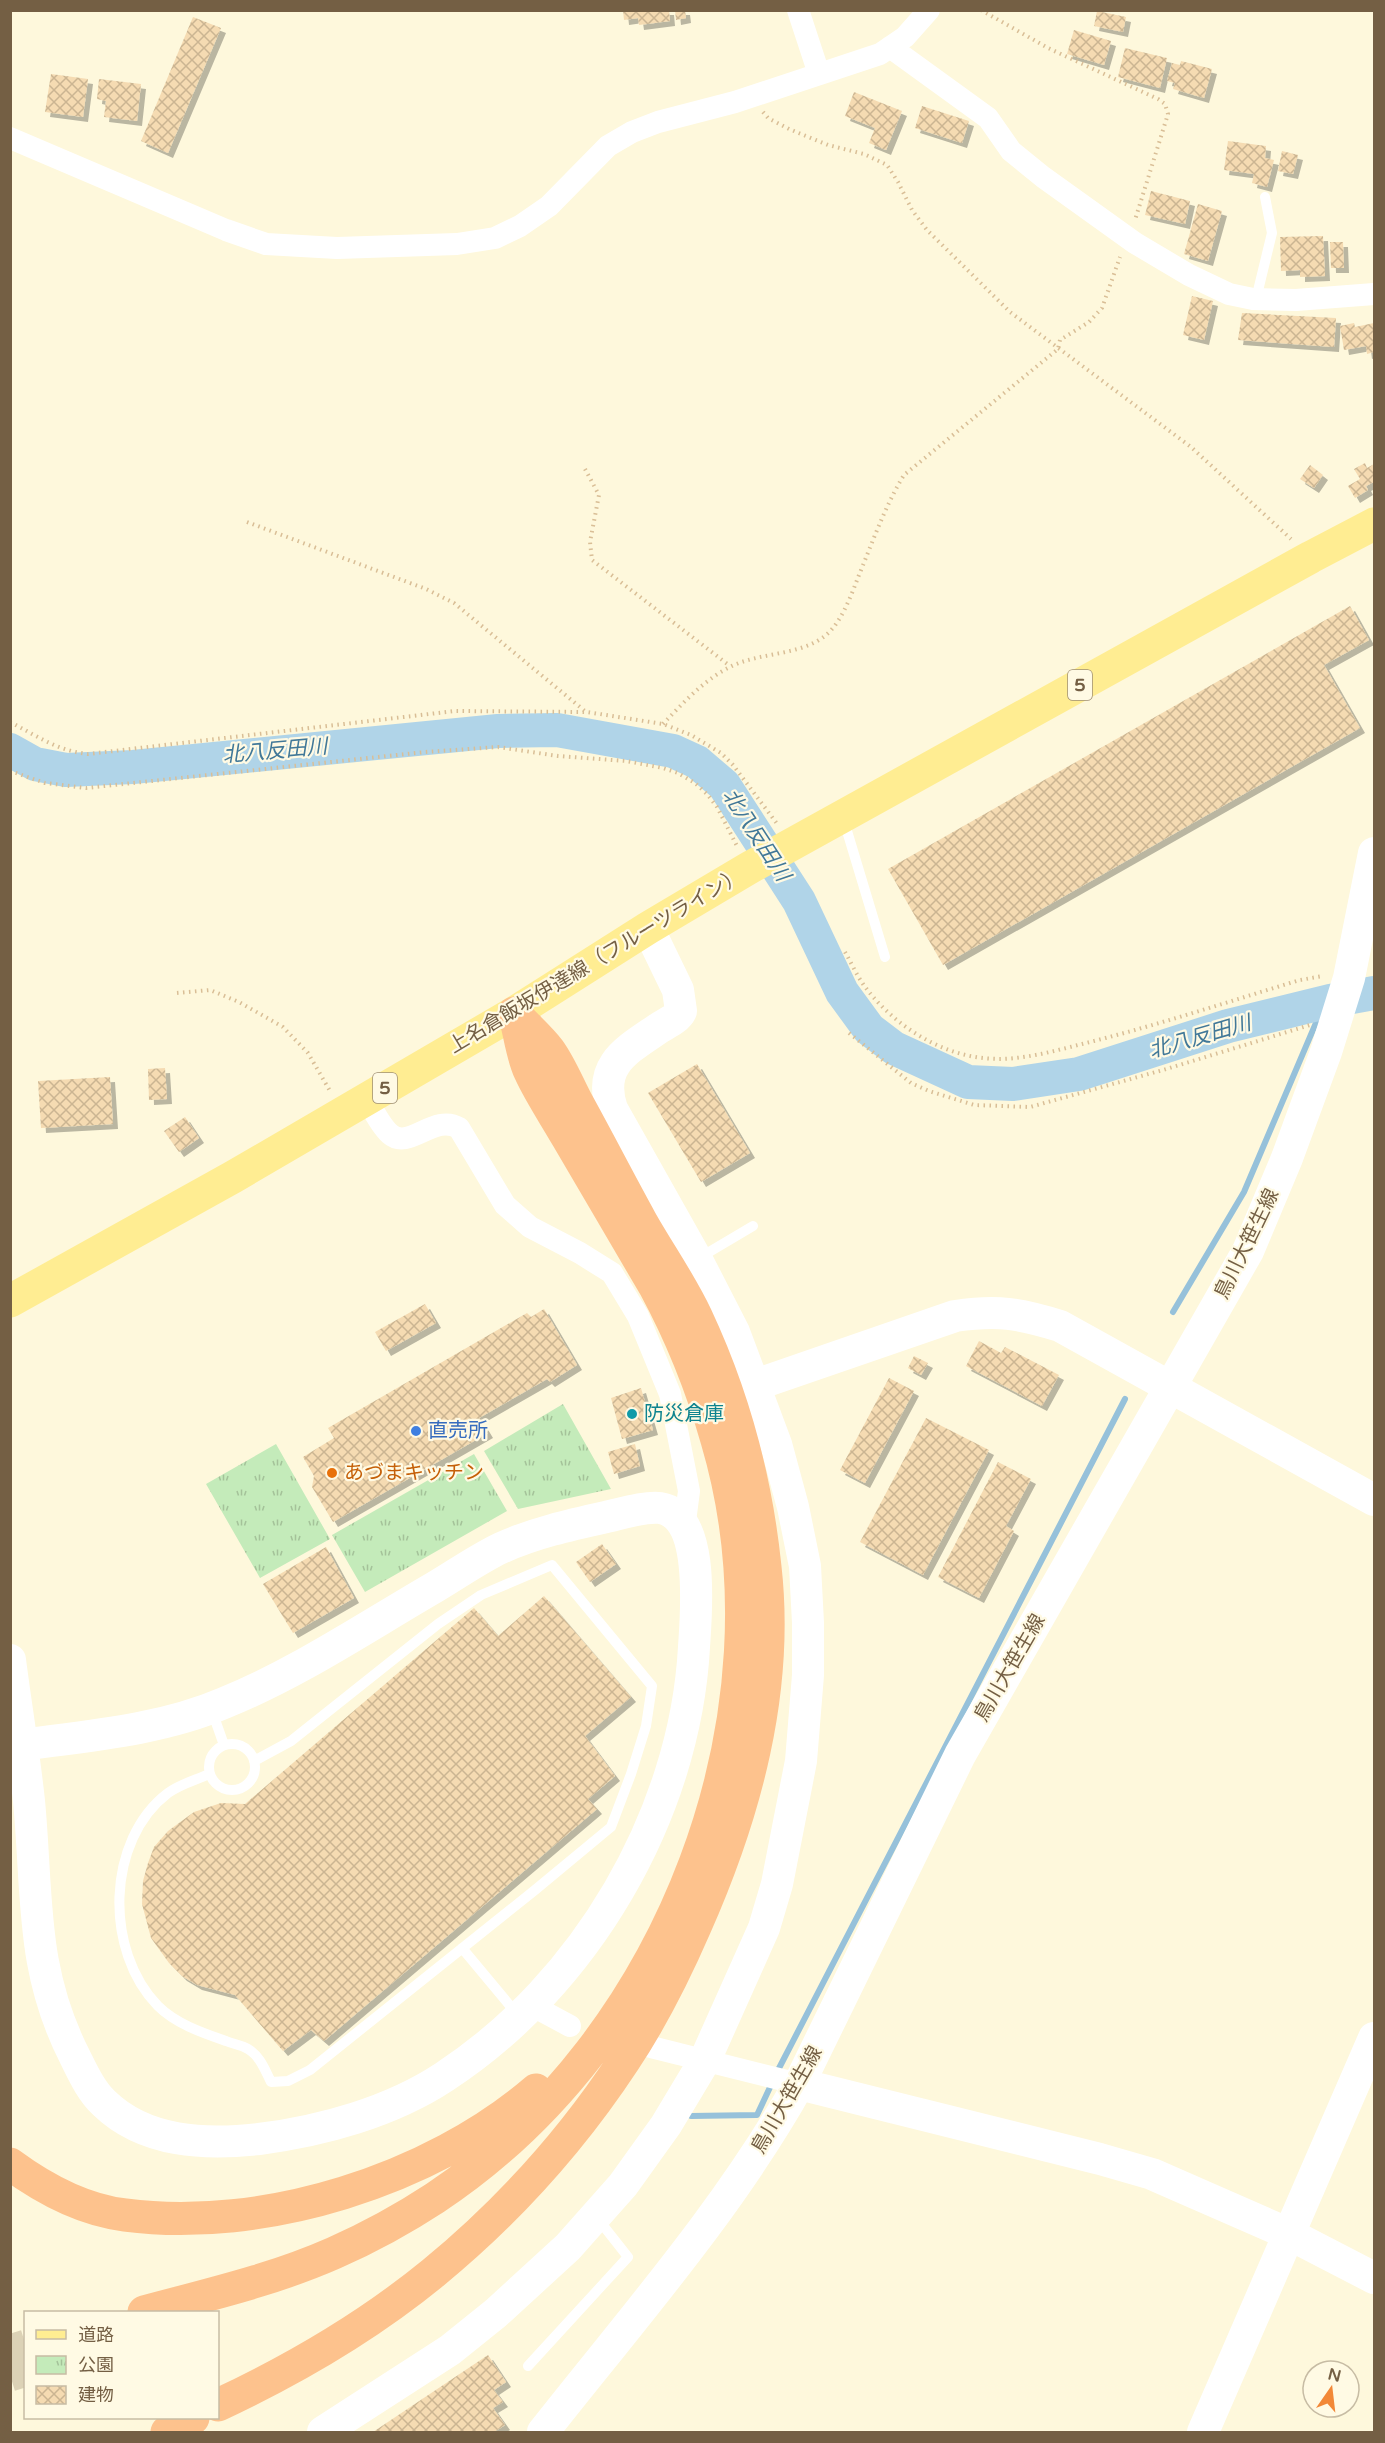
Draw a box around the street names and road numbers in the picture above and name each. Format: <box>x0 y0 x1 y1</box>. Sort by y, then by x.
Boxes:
road number: 5 <box>1068 670 1092 700</box>
street label: 上名倉飯坂伊達線（フルーツライン） <box>444 863 748 1059</box>
road number: 5 <box>373 1073 397 1103</box>
street label: 鳥川大笹生線 <box>1210 1185 1284 1303</box>
street label: 鳥川大笹生線 <box>970 1610 1050 1726</box>
street label: 鳥川大笹生線 <box>747 2042 827 2158</box>

